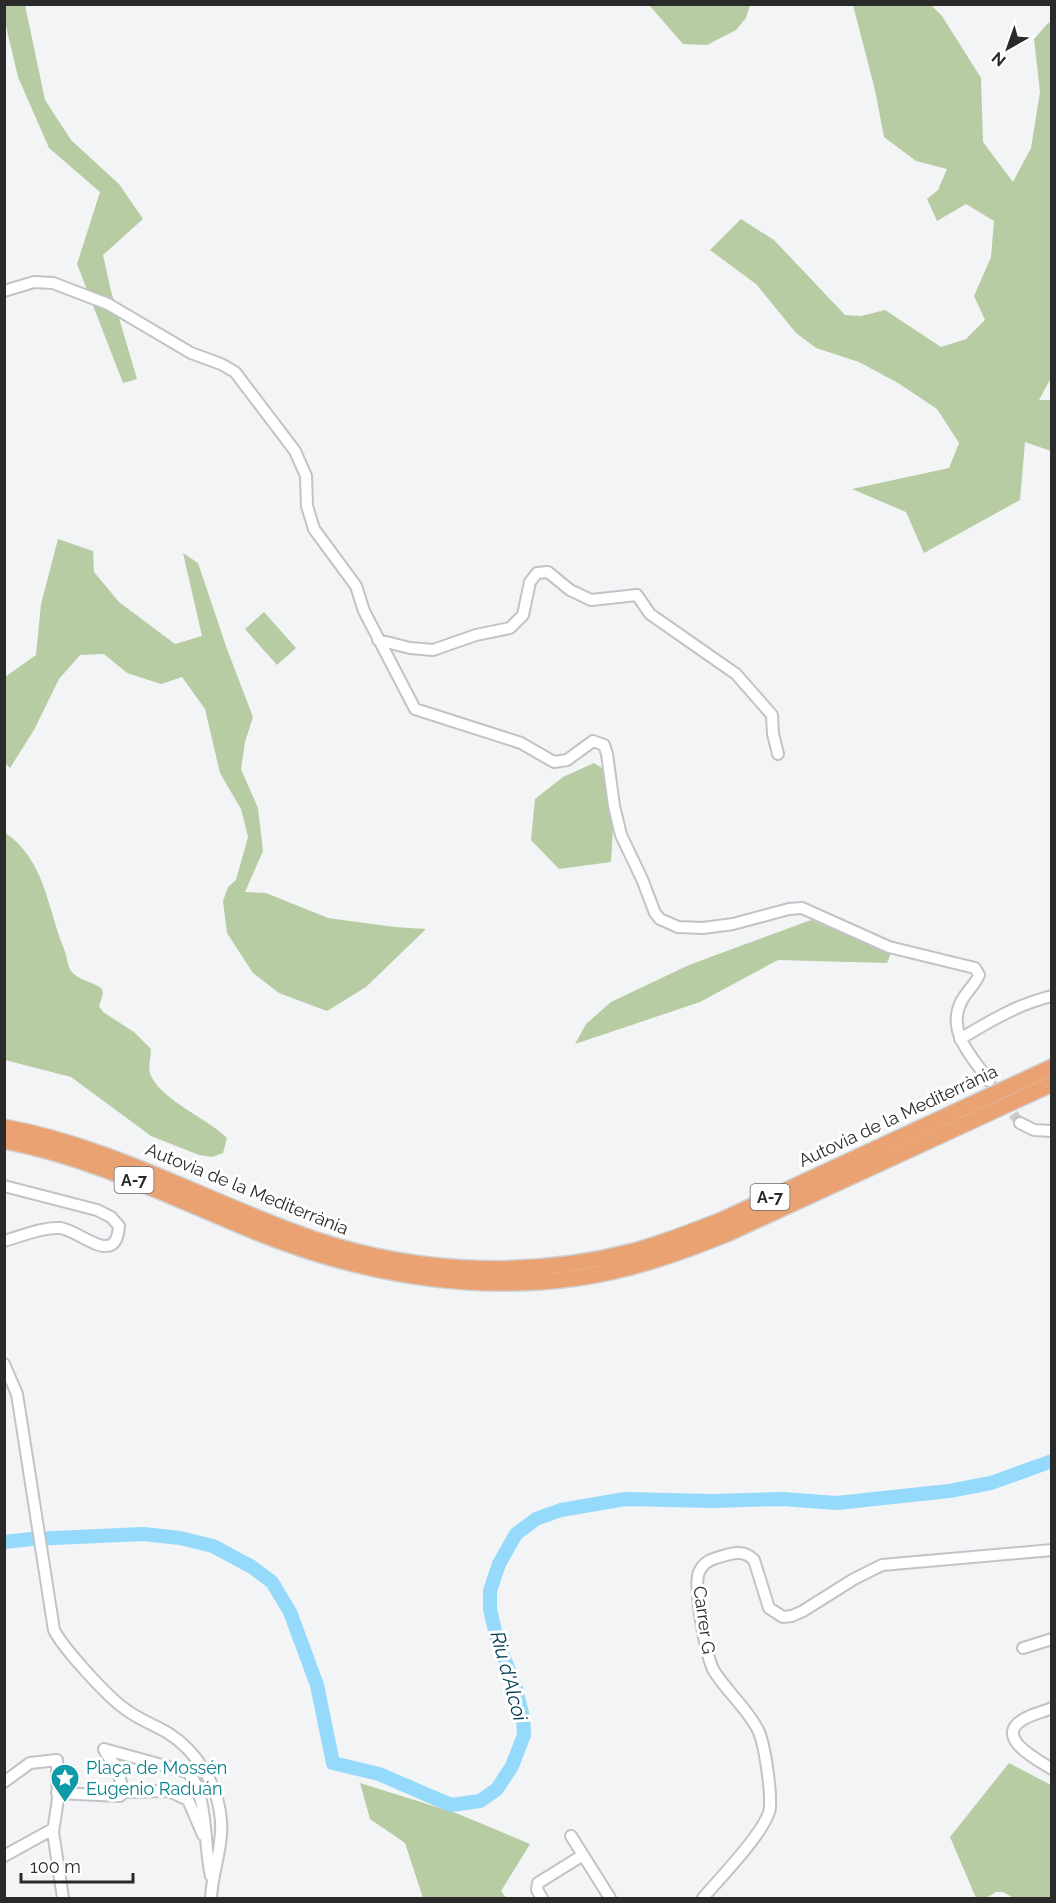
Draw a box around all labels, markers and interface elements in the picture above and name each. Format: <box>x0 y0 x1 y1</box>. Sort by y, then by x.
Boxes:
north arrow <box>978 18 1038 78</box>
text: N <box>988 48 1009 70</box>
street label: Autovia de la Mediterrània <box>795 1060 1001 1171</box>
street label: Autovia de la Mediterrània <box>143 1138 352 1239</box>
road number: A-7 <box>114 1167 154 1193</box>
road number: A-7 <box>750 1184 790 1210</box>
street label: Carrer G <box>689 1585 720 1655</box>
water label: Riu d'Alcoi <box>486 1628 533 1724</box>
place label: Plaça de Mossén Eugenio Raduán <box>86 1757 227 1799</box>
place icon: Plaça de Mossén Eugenio Raduán <box>49 1762 81 1804</box>
scale bar <box>21 1846 134 1884</box>
text: 100 m <box>30 1856 81 1877</box>

